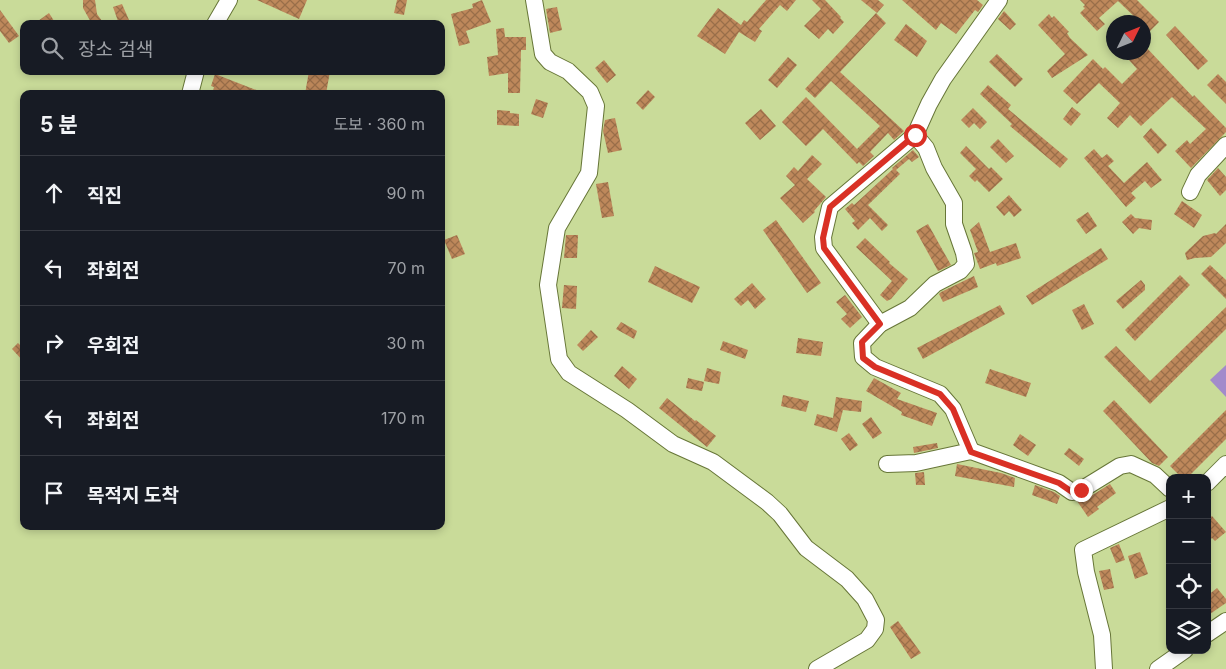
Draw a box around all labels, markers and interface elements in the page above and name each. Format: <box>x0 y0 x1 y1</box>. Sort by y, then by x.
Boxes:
north arrow <box>1106 15 1151 60</box>
search box <box>20 20 445 75</box>
icon: search <box>38 34 66 62</box>
text: 장소 검색 <box>78 38 153 61</box>
text: 5 분 <box>40 112 78 137</box>
text: 도보 · 360 m <box>334 114 425 134</box>
route start <box>904 124 927 147</box>
icon: ahead <box>40 179 68 207</box>
text: 90 m <box>386 183 425 203</box>
text: 직진 <box>87 184 122 207</box>
icon: left <box>40 254 68 282</box>
text: 70 m <box>388 258 425 278</box>
text: 좌회전 <box>87 259 139 282</box>
icon: right <box>40 329 68 357</box>
text: 30 m <box>387 333 425 353</box>
text: 우회전 <box>87 334 139 357</box>
icon: left <box>40 404 68 432</box>
text: 170 m <box>381 408 425 428</box>
text: 좌회전 <box>87 409 139 432</box>
map controls <box>1166 474 1211 654</box>
button: + <box>1166 474 1211 519</box>
icon: arrive <box>40 479 68 507</box>
route end <box>1070 479 1093 502</box>
text: 목적지 도착 <box>87 484 179 507</box>
button: − <box>1166 519 1211 564</box>
button: locate <box>1166 564 1211 609</box>
button: layers <box>1166 609 1211 654</box>

